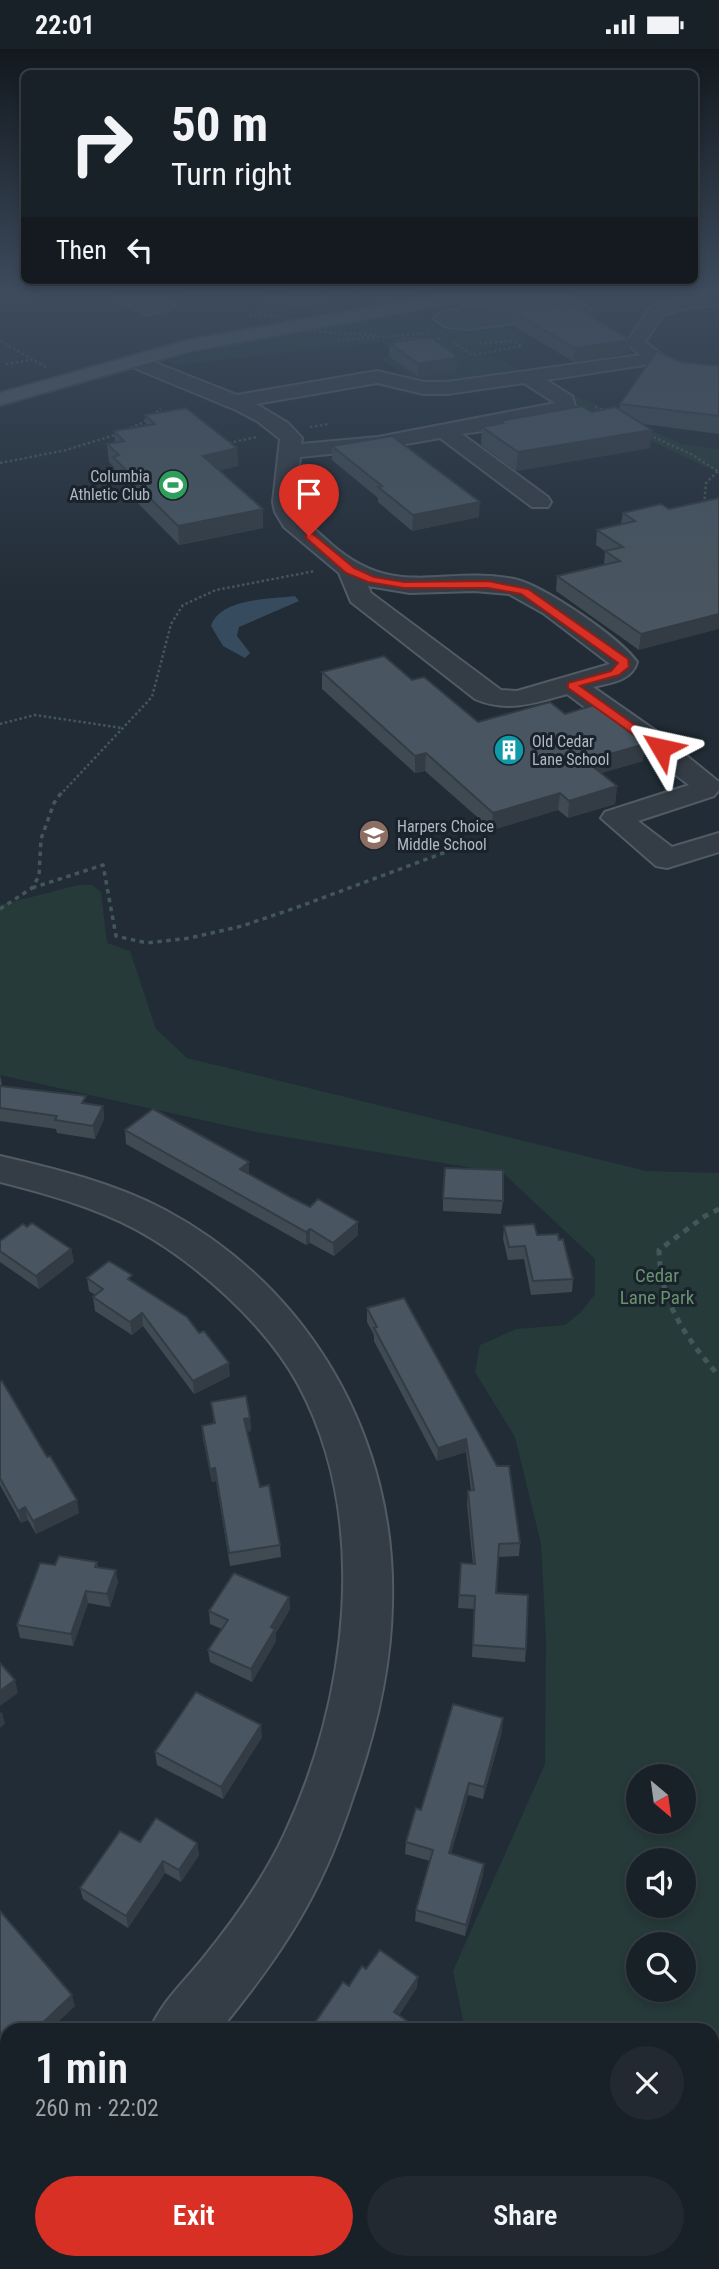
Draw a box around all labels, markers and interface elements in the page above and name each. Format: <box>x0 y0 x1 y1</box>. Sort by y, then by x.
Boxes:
text: 22:01 <box>35 10 95 40</box>
text: 50 m <box>171 96 268 153</box>
icon: right <box>56 98 147 189</box>
text: Turn right <box>171 155 292 193</box>
icon: left <box>121 231 159 269</box>
text: Then <box>56 235 107 265</box>
pin <box>279 464 339 536</box>
place label: Columbia Athletic Club <box>69 467 150 504</box>
sports icon: Columbia Athletic Club <box>156 468 190 502</box>
icon: arrive <box>290 475 328 513</box>
position arrow <box>624 711 698 785</box>
place label: Old Cedar Lane School <box>532 732 609 769</box>
building icon: Old Cedar Lane School <box>492 733 526 767</box>
place label: Harpers Choice Middle School <box>397 817 494 854</box>
school or university icon: Harpers Choice Middle School <box>357 818 391 852</box>
park label: Cedar Lane Park <box>620 1264 695 1309</box>
north arrow <box>626 1764 696 1834</box>
map controls <box>626 1764 696 2002</box>
button: sound <box>626 1848 696 1918</box>
button: search <box>626 1932 696 2002</box>
text: 1 min <box>35 2044 128 2093</box>
button: close <box>610 2046 684 2120</box>
text: 260 m · 22:02 <box>35 2095 159 2122</box>
button: Exit <box>35 2176 353 2256</box>
button: Share <box>367 2176 684 2256</box>

